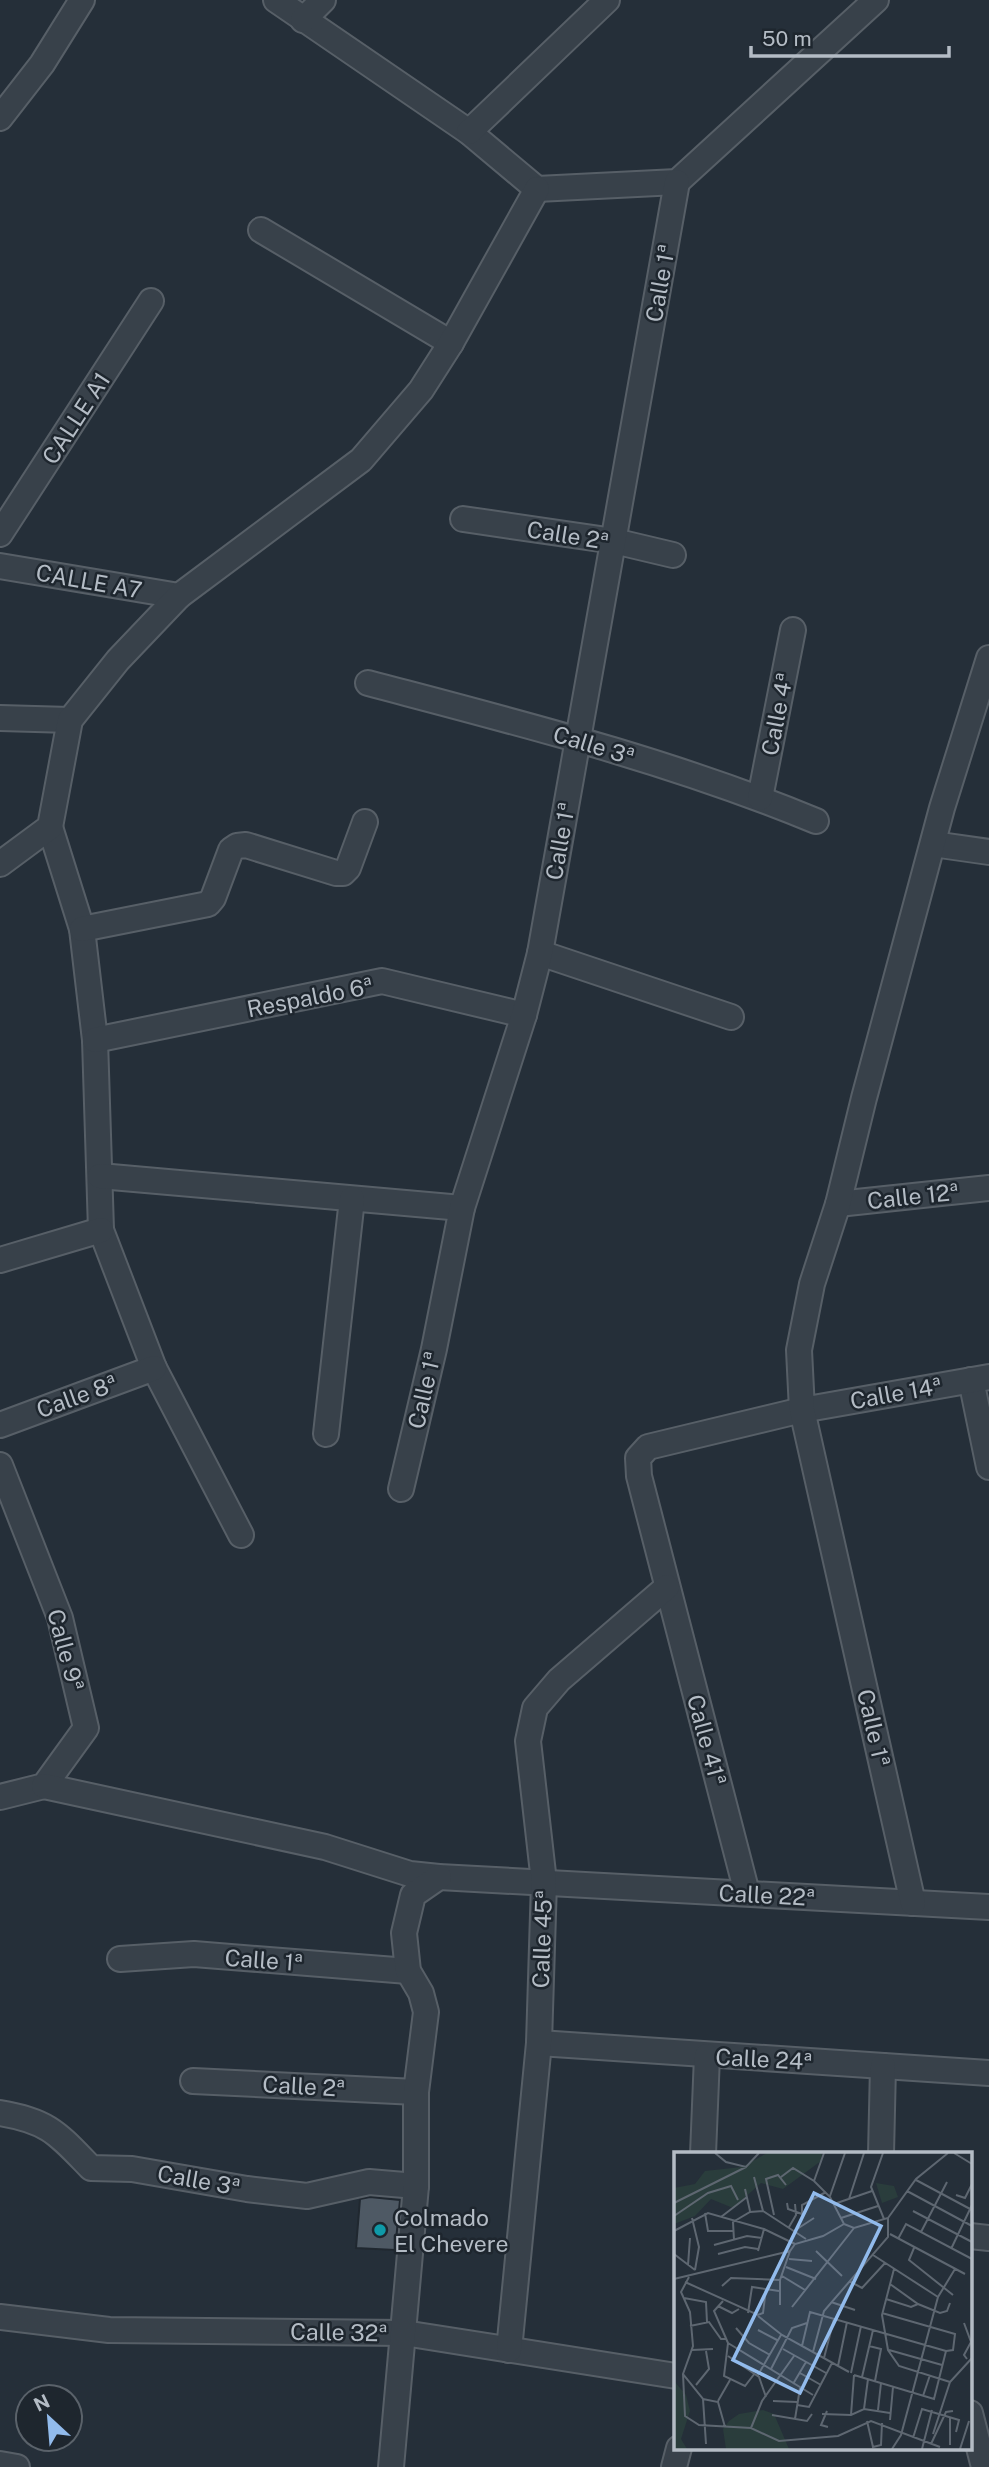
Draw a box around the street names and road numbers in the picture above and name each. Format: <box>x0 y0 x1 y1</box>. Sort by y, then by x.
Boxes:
street label: Calle 1ª <box>640 242 680 324</box>
street label: CALLE A1 <box>36 367 116 469</box>
street label: Calle 2ª <box>525 515 611 555</box>
street label: CALLE A7 <box>34 558 144 604</box>
street label: Calle 4ª <box>756 670 798 758</box>
street label: Calle 3ª <box>550 720 638 770</box>
street label: Calle 1ª <box>540 800 580 882</box>
street label: Respaldo 6ª <box>244 972 376 1022</box>
street label: Calle 12ª <box>866 1178 960 1214</box>
street label: Calle 1ª <box>402 1349 446 1431</box>
street label: Calle 8ª <box>33 1369 121 1423</box>
street label: Calle 14ª <box>848 1372 944 1414</box>
street label: Calle 9ª <box>42 1606 90 1694</box>
street label: Calle 1ª <box>852 1687 896 1769</box>
street label: Calle 41ª <box>682 1692 732 1788</box>
street label: Calle 22ª <box>718 1879 816 1911</box>
street label: Calle 45ª <box>527 1889 557 1989</box>
street label: Calle 1ª <box>224 1944 304 1976</box>
street label: Calle 24ª <box>715 2043 813 2075</box>
street label: Calle 2ª <box>262 2070 346 2102</box>
street label: Calle 3ª <box>155 2159 243 2201</box>
street label: Calle 32ª <box>290 2318 388 2346</box>

